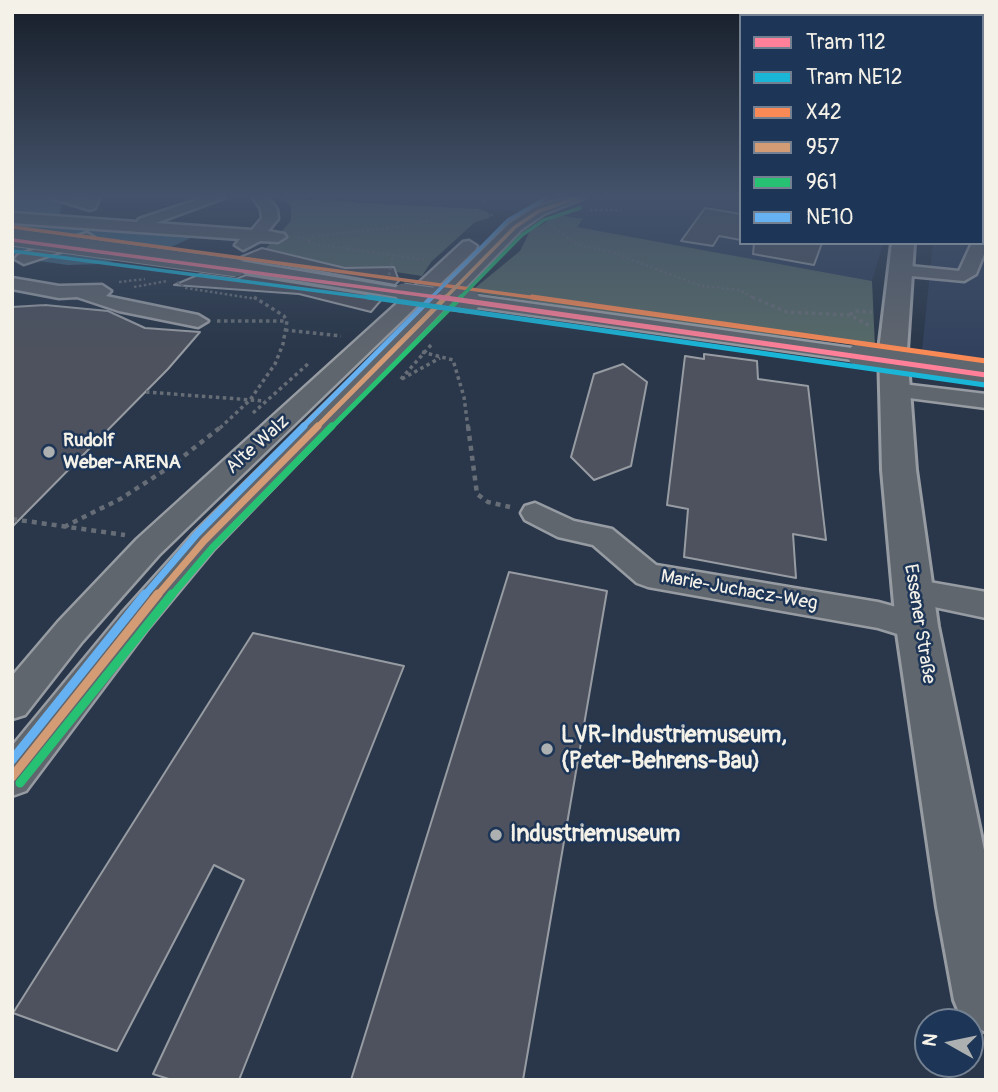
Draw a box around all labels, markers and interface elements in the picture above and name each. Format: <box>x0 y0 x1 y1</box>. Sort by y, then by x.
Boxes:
legend <box>739 14 984 245</box>
text: Tram 112 <box>806 29 886 56</box>
text: Tram NE12 <box>806 64 903 91</box>
text: X42 <box>806 99 842 126</box>
text: 957 <box>806 134 839 161</box>
text: 961 <box>806 169 837 196</box>
text: NE10 <box>806 204 854 231</box>
street label: Alte Walz <box>222 411 294 479</box>
place label: Rudolf Weber-ARENA <box>63 430 181 474</box>
marker: Rudolf Weber-ARENA <box>41 444 57 460</box>
street label: Essener Straße <box>898 562 940 686</box>
street label: Marie-Juchacz-Weg <box>659 566 819 616</box>
place label: LVR-Industriemuseum, (Peter-Behrens-Bau) <box>561 722 787 776</box>
marker: LVR-Industriemuseum, (Peter-Behrens-Bau) <box>539 741 555 757</box>
place label: Industriemuseum <box>510 821 680 849</box>
marker: Industriemuseum <box>488 827 504 843</box>
north arrow <box>914 1008 984 1078</box>
text: N <box>917 1032 943 1048</box>

